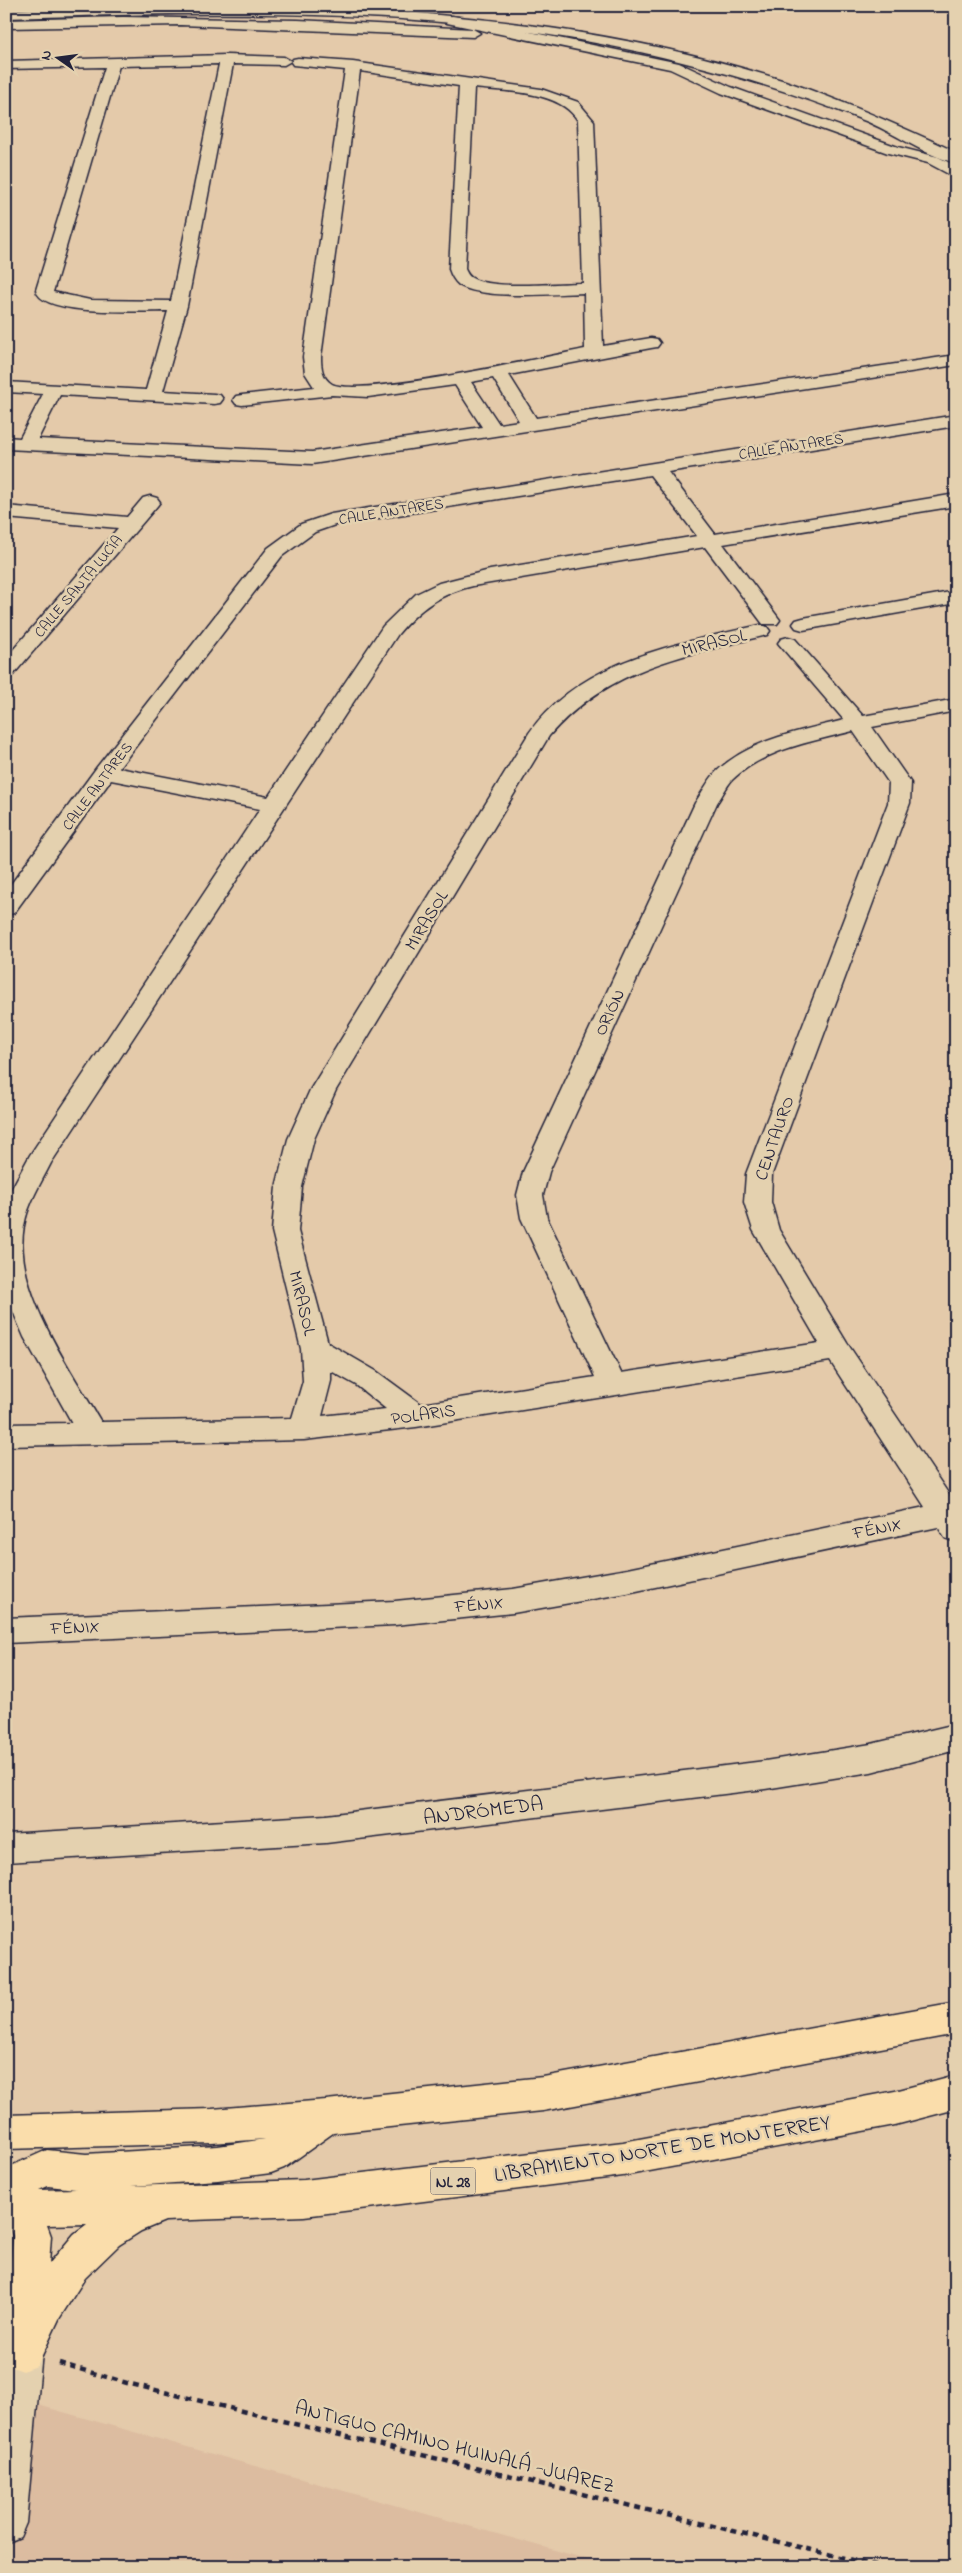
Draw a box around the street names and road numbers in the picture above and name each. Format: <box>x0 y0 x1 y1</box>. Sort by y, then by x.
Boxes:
street label: CALLE ANTARES <box>737 428 845 466</box>
street label: CALLE ANTARES <box>337 493 445 531</box>
street label: CALLE SANTA LUCÍA <box>29 531 128 643</box>
street label: MIRASOL <box>679 623 750 665</box>
street label: CALLE ANTARES <box>57 738 139 835</box>
street label: MIRASOL <box>400 886 456 956</box>
street label: ORIÓN <box>589 985 633 1041</box>
street label: CENTAURO <box>749 1093 802 1184</box>
street label: MIRASOL <box>280 1268 322 1339</box>
street label: POLARIS <box>389 1399 457 1433</box>
street label: FÉNIX <box>850 1512 904 1548</box>
street label: FÉNIX <box>452 1590 505 1622</box>
street label: FÉNIX <box>49 1615 100 1643</box>
street label: ANDRÓMEDA <box>422 1790 545 1834</box>
street label: LIBRAMIENTO NORTE DE MONTERREY <box>492 2109 833 2191</box>
road number: NL 28 <box>430 2168 476 2194</box>
street label: ANTIGUO CAMINO HUINALÁ -JUAREZ <box>291 2393 618 2502</box>

